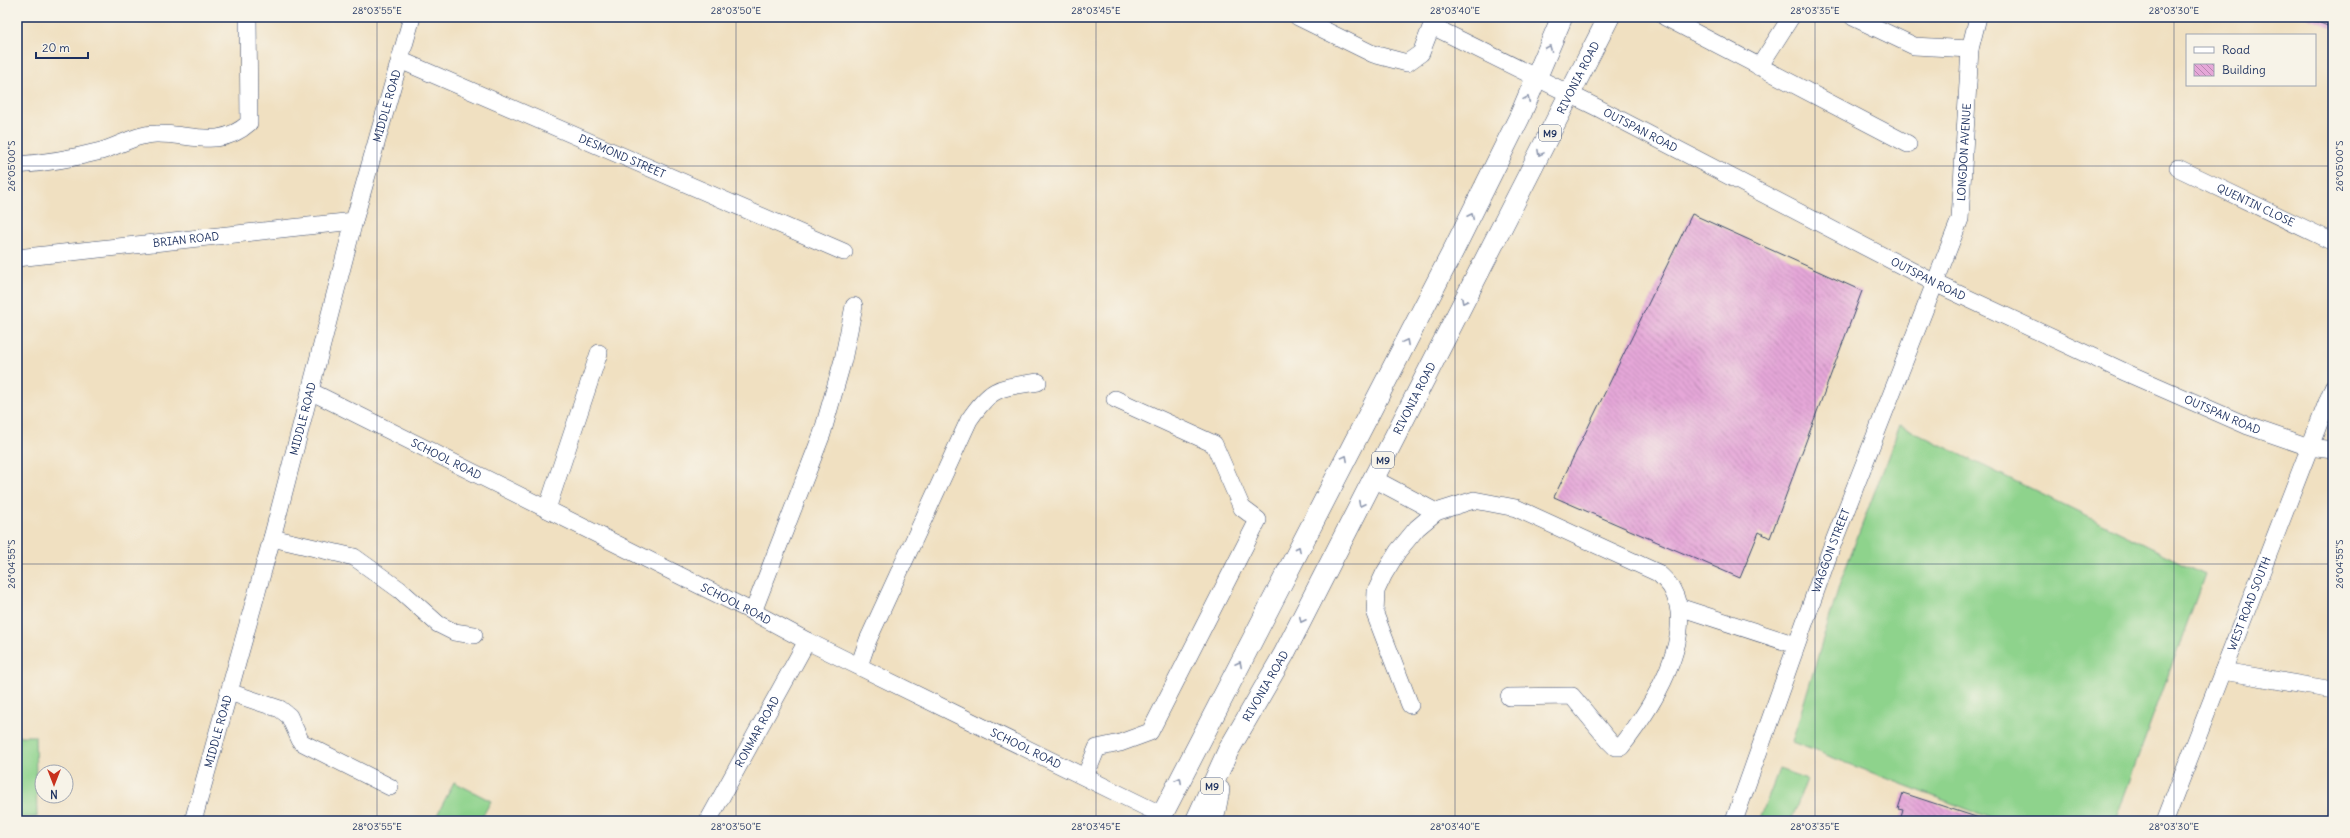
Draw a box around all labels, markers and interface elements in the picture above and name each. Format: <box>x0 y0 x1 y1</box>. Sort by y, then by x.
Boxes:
text: 28°03'55"E <box>352 4 402 17</box>
text: 28°03'50"E <box>711 4 761 17</box>
text: 28°03'45"E <box>1071 4 1121 17</box>
text: 28°03'40"E <box>1430 4 1480 17</box>
text: 28°03'35"E <box>1790 4 1840 17</box>
text: 28°03'30"E <box>2149 4 2199 17</box>
scale bar <box>36 34 88 60</box>
legend <box>2186 34 2316 86</box>
street label: RIVONIA ROAD <box>1554 39 1602 116</box>
text: 20 m <box>42 40 70 55</box>
text: Road <box>2222 42 2250 57</box>
one-way arrow <box>1545 44 1553 51</box>
text: Building <box>2222 62 2266 77</box>
street label: MIDDLE ROAD <box>370 68 404 144</box>
one-way arrow <box>1522 96 1530 104</box>
street label: LONGDON AVENUE <box>1954 103 1974 201</box>
street label: OUTSPAN ROAD <box>1601 105 1680 155</box>
road number: M9 <box>1539 125 1561 141</box>
street label: DESMOND STREET <box>576 131 668 181</box>
text: 26°05'00"S <box>5 140 18 191</box>
text: 26°05'00"S <box>2333 140 2346 191</box>
one-way arrow <box>1537 149 1544 156</box>
street label: QUENTIN CLOSE <box>2214 181 2297 230</box>
one-way arrow <box>1466 213 1473 221</box>
street label: BRIAN ROAD <box>152 229 220 250</box>
street label: OUTSPAN ROAD <box>1888 254 1968 303</box>
one-way arrow <box>1461 297 1469 304</box>
one-way arrow <box>1401 339 1408 347</box>
street label: RIVONIA ROAD <box>1390 360 1439 437</box>
street label: MIDDLE ROAD <box>287 381 319 457</box>
street label: OUTSPAN ROAD <box>2182 392 2263 437</box>
street label: SCHOOL ROAD <box>409 435 484 483</box>
road number: M9 <box>1372 452 1394 468</box>
one-way arrow <box>1341 454 1348 462</box>
one-way arrow <box>1358 500 1366 507</box>
street label: WAGGON STREET <box>1809 506 1853 595</box>
text: 26°04'55"S <box>5 539 18 589</box>
text: 26°04'55"S <box>2333 539 2346 589</box>
one-way arrow <box>1293 545 1301 553</box>
street label: WEST ROAD SOUTH <box>2225 555 2274 653</box>
street label: SCHOOL ROAD <box>699 580 774 628</box>
one-way arrow <box>1299 616 1306 623</box>
street label: RIVONIA ROAD <box>1240 648 1292 724</box>
one-way arrow <box>1234 661 1242 669</box>
street label: MIDDLE ROAD <box>201 693 235 769</box>
street label: RONMAR ROAD <box>732 693 782 770</box>
street label: SCHOOL ROAD <box>988 725 1064 772</box>
north arrow <box>34 764 74 804</box>
one-way arrow <box>1175 777 1182 784</box>
road number: M9 <box>1201 778 1223 794</box>
text: N <box>50 787 58 801</box>
text: 28°03'55"E <box>352 820 402 833</box>
text: 28°03'50"E <box>711 820 761 833</box>
text: 28°03'45"E <box>1071 820 1121 833</box>
text: 28°03'40"E <box>1430 820 1480 833</box>
text: 28°03'35"E <box>1790 820 1840 833</box>
text: 28°03'30"E <box>2149 820 2199 833</box>

